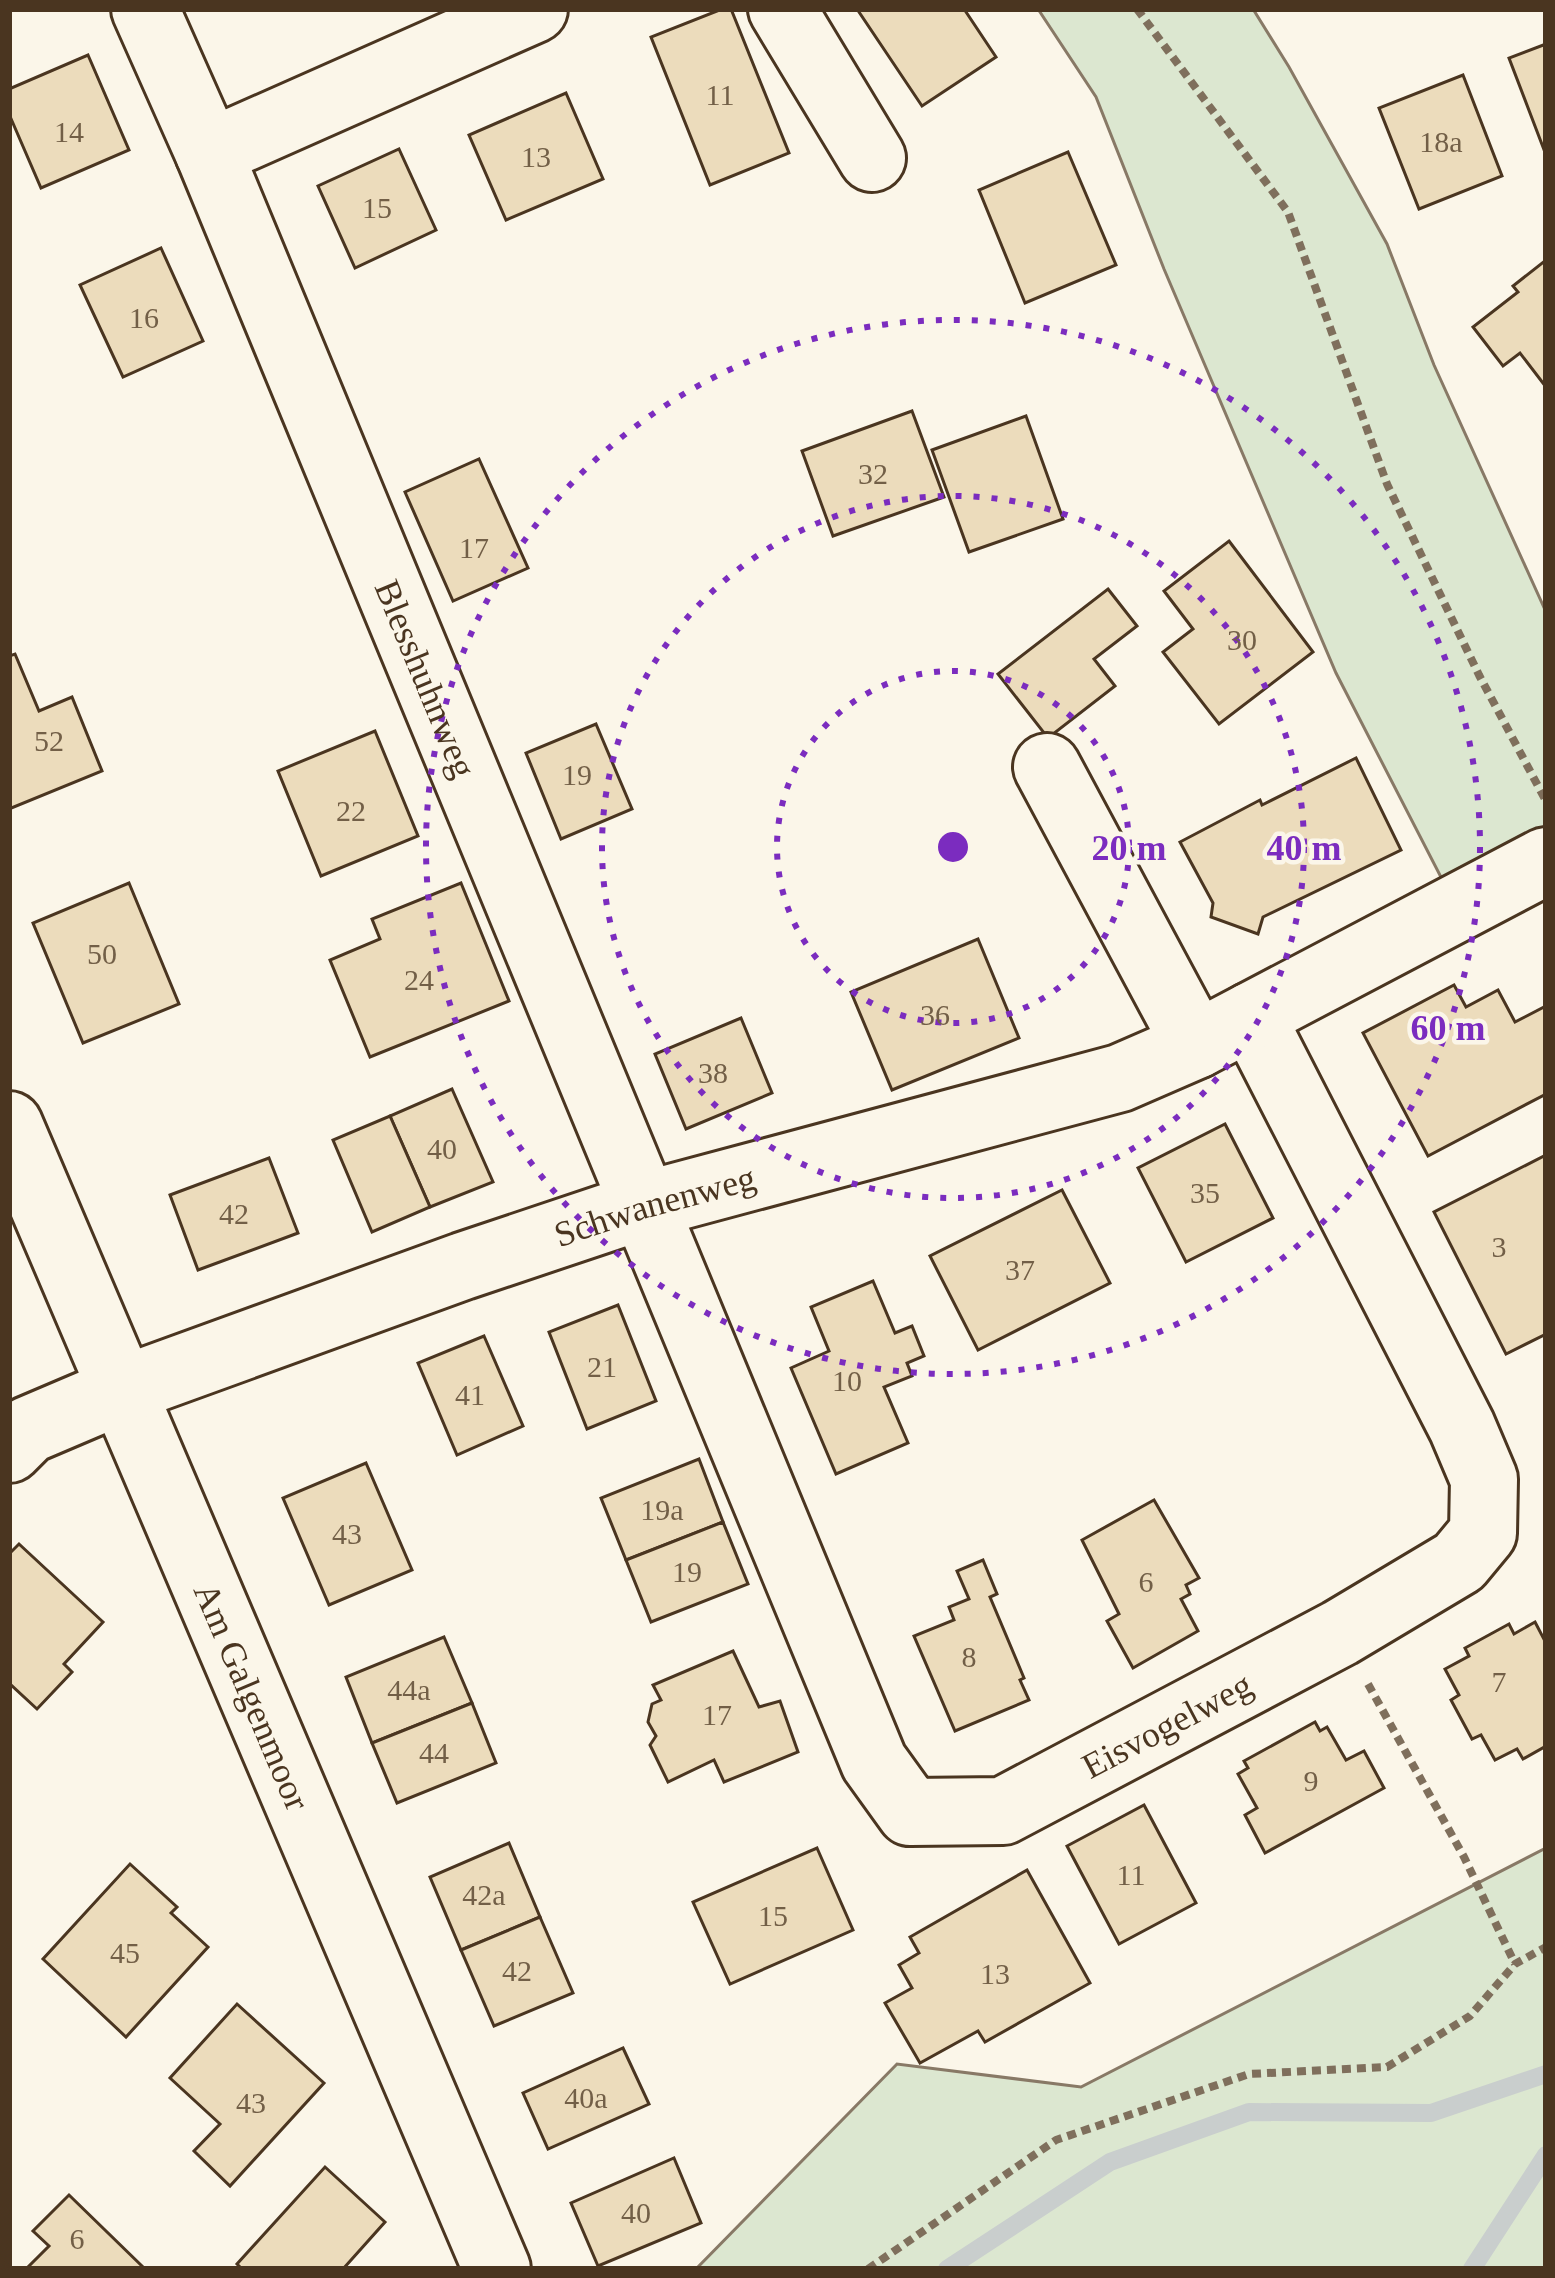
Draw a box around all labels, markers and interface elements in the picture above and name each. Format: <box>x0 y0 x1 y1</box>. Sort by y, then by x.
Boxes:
house number: 11 <box>706 78 734 111</box>
house number: 14 <box>54 115 84 148</box>
house number: 18a <box>1419 125 1463 158</box>
house number: 13 <box>521 140 551 173</box>
house number: 15 <box>362 191 392 224</box>
house number: 16 <box>129 301 159 334</box>
house number: 32 <box>858 457 888 490</box>
house number: 17 <box>459 531 489 564</box>
street label: Blesshuhnweg <box>367 574 484 783</box>
house number: 30 <box>1227 623 1257 656</box>
house number: 52 <box>34 724 64 757</box>
house number: 19 <box>562 758 592 791</box>
house number: 22 <box>336 794 366 827</box>
centre of rings <box>932 826 974 868</box>
text: 20 m <box>1092 828 1167 868</box>
text: 40 m <box>1267 828 1342 868</box>
house number: 50 <box>87 937 117 970</box>
house number: 24 <box>404 963 434 996</box>
house number: 36 <box>920 998 950 1031</box>
text: 60 m <box>1411 1008 1486 1048</box>
house number: 38 <box>698 1056 728 1089</box>
house number: 40 <box>427 1132 457 1165</box>
street label: Schwanenweg <box>549 1158 760 1255</box>
house number: 35 <box>1190 1176 1220 1209</box>
house number: 42 <box>219 1197 249 1230</box>
house number: 3 <box>1492 1230 1507 1263</box>
house number: 37 <box>1005 1253 1035 1286</box>
house number: 21 <box>587 1350 617 1383</box>
house number: 10 <box>832 1364 862 1397</box>
house number: 41 <box>455 1378 485 1411</box>
house number: 19a <box>640 1493 684 1526</box>
house number: 43 <box>332 1517 362 1550</box>
house number: 19 <box>672 1555 702 1588</box>
house number: 6 <box>1139 1565 1154 1598</box>
street label: Am Galgenmoor <box>186 1577 318 1816</box>
house number: 8 <box>962 1640 977 1673</box>
street label: Eisvogelweg <box>1075 1664 1259 1787</box>
house number: 7 <box>1492 1665 1507 1698</box>
house number: 44a <box>387 1673 431 1706</box>
house number: 17 <box>702 1698 732 1731</box>
house number: 44 <box>419 1736 449 1769</box>
house number: 9 <box>1304 1764 1319 1797</box>
house number: 11 <box>1117 1858 1145 1891</box>
house number: 42a <box>462 1878 506 1911</box>
house number: 15 <box>758 1899 788 1932</box>
house number: 45 <box>110 1936 140 1969</box>
house number: 42 <box>502 1954 532 1987</box>
house number: 13 <box>980 1957 1010 1990</box>
house number: 40a <box>564 2081 608 2114</box>
house number: 43 <box>236 2086 266 2119</box>
house number: 40 <box>621 2196 651 2229</box>
house number: 6 <box>70 2222 85 2255</box>

